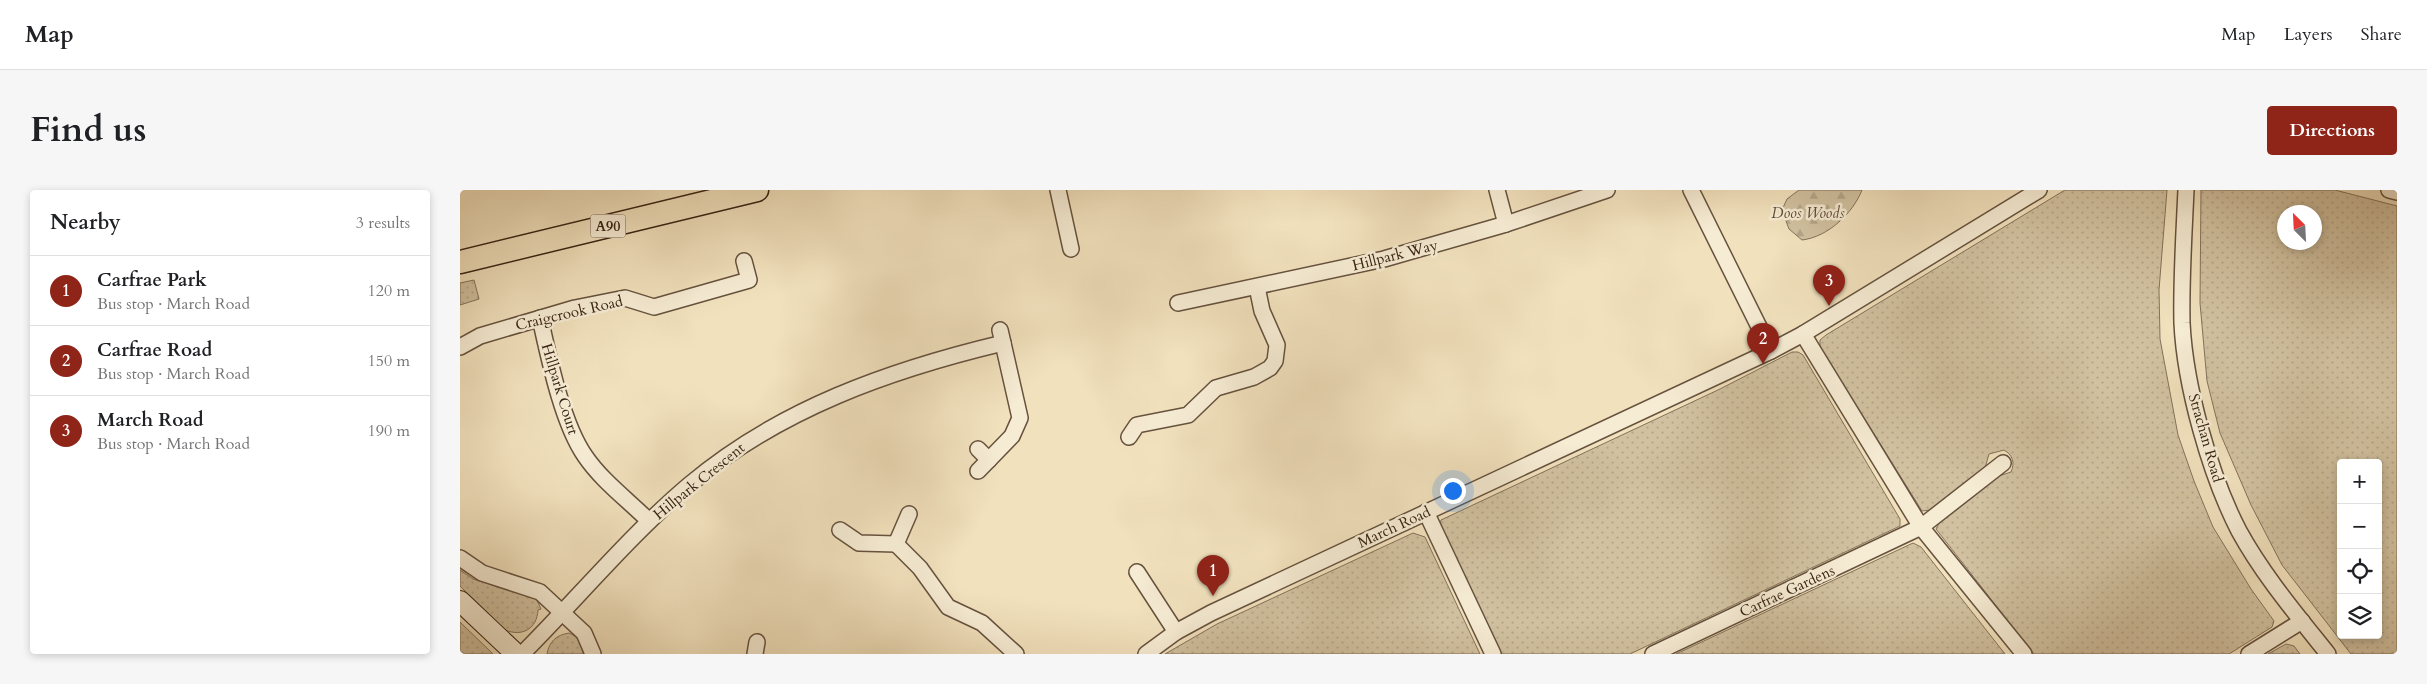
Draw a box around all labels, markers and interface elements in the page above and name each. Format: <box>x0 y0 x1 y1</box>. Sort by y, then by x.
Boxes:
text: Map <box>25 18 74 51</box>
text: Map <box>2221 22 2256 47</box>
text: Layers <box>2284 22 2333 47</box>
text: Share <box>2361 22 2402 47</box>
text: Find us <box>30 106 146 154</box>
button: Directions <box>2267 106 2397 155</box>
park label: Doos Woods <box>1771 203 1845 223</box>
north arrow <box>2277 205 2322 250</box>
text: Nearby <box>50 208 121 237</box>
text: 3 results <box>356 212 410 234</box>
road number: A90 <box>590 214 626 238</box>
street label: Hillpark Way <box>1350 235 1440 275</box>
pin: 3 <box>1813 265 1845 306</box>
text: Carfrae Park <box>97 267 207 293</box>
text: 1 <box>62 280 70 302</box>
text: 120 m <box>368 280 410 302</box>
street label: Craigcrook Road <box>513 291 625 335</box>
text: Bus stop · March Road <box>97 293 250 315</box>
pin: 2 <box>1747 323 1779 364</box>
text: Carfrae Road <box>97 337 212 363</box>
street label: Hillpark Court <box>537 341 583 437</box>
text: 2 <box>62 350 70 372</box>
text: 150 m <box>368 350 410 372</box>
text: Bus stop · March Road <box>97 363 250 385</box>
street label: Strachan Road <box>2184 391 2228 485</box>
text: March Road <box>97 407 204 433</box>
text: 3 <box>62 420 70 442</box>
text: 190 m <box>368 420 410 442</box>
text: Bus stop · March Road <box>97 433 250 455</box>
street label: Hillpark Crescent <box>649 438 749 524</box>
map controls <box>2337 459 2382 639</box>
button: + <box>2337 459 2382 504</box>
your location <box>1440 478 1466 504</box>
street label: March Road <box>1354 501 1434 553</box>
button: − <box>2337 504 2382 549</box>
button: locate <box>2337 549 2382 594</box>
pin: 1 <box>1197 555 1229 596</box>
street label: Carfrae Gardens <box>1736 560 1838 622</box>
button: layers <box>2337 594 2382 639</box>

